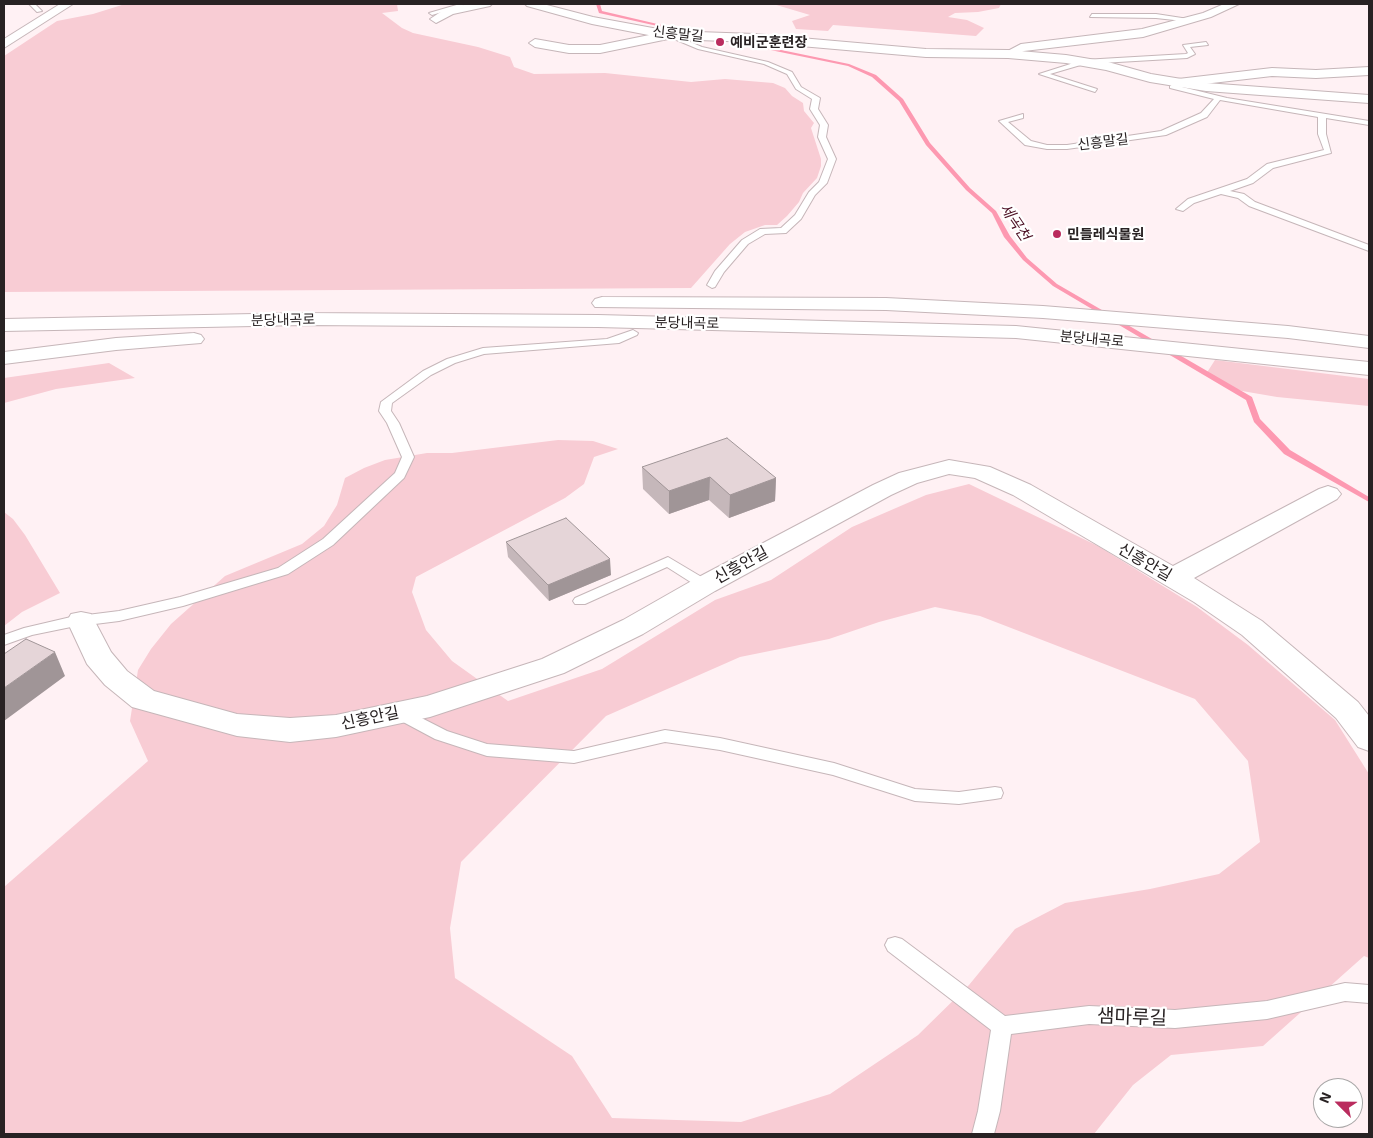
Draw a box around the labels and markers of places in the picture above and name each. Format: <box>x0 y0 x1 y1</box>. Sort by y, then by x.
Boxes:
place label: 예비군훈련장 <box>730 34 807 50</box>
marker: 예비군훈련장 <box>714 36 726 48</box>
place label: 민들레식물원 <box>1067 226 1144 242</box>
marker: 민들레식물원 <box>1051 228 1063 240</box>

